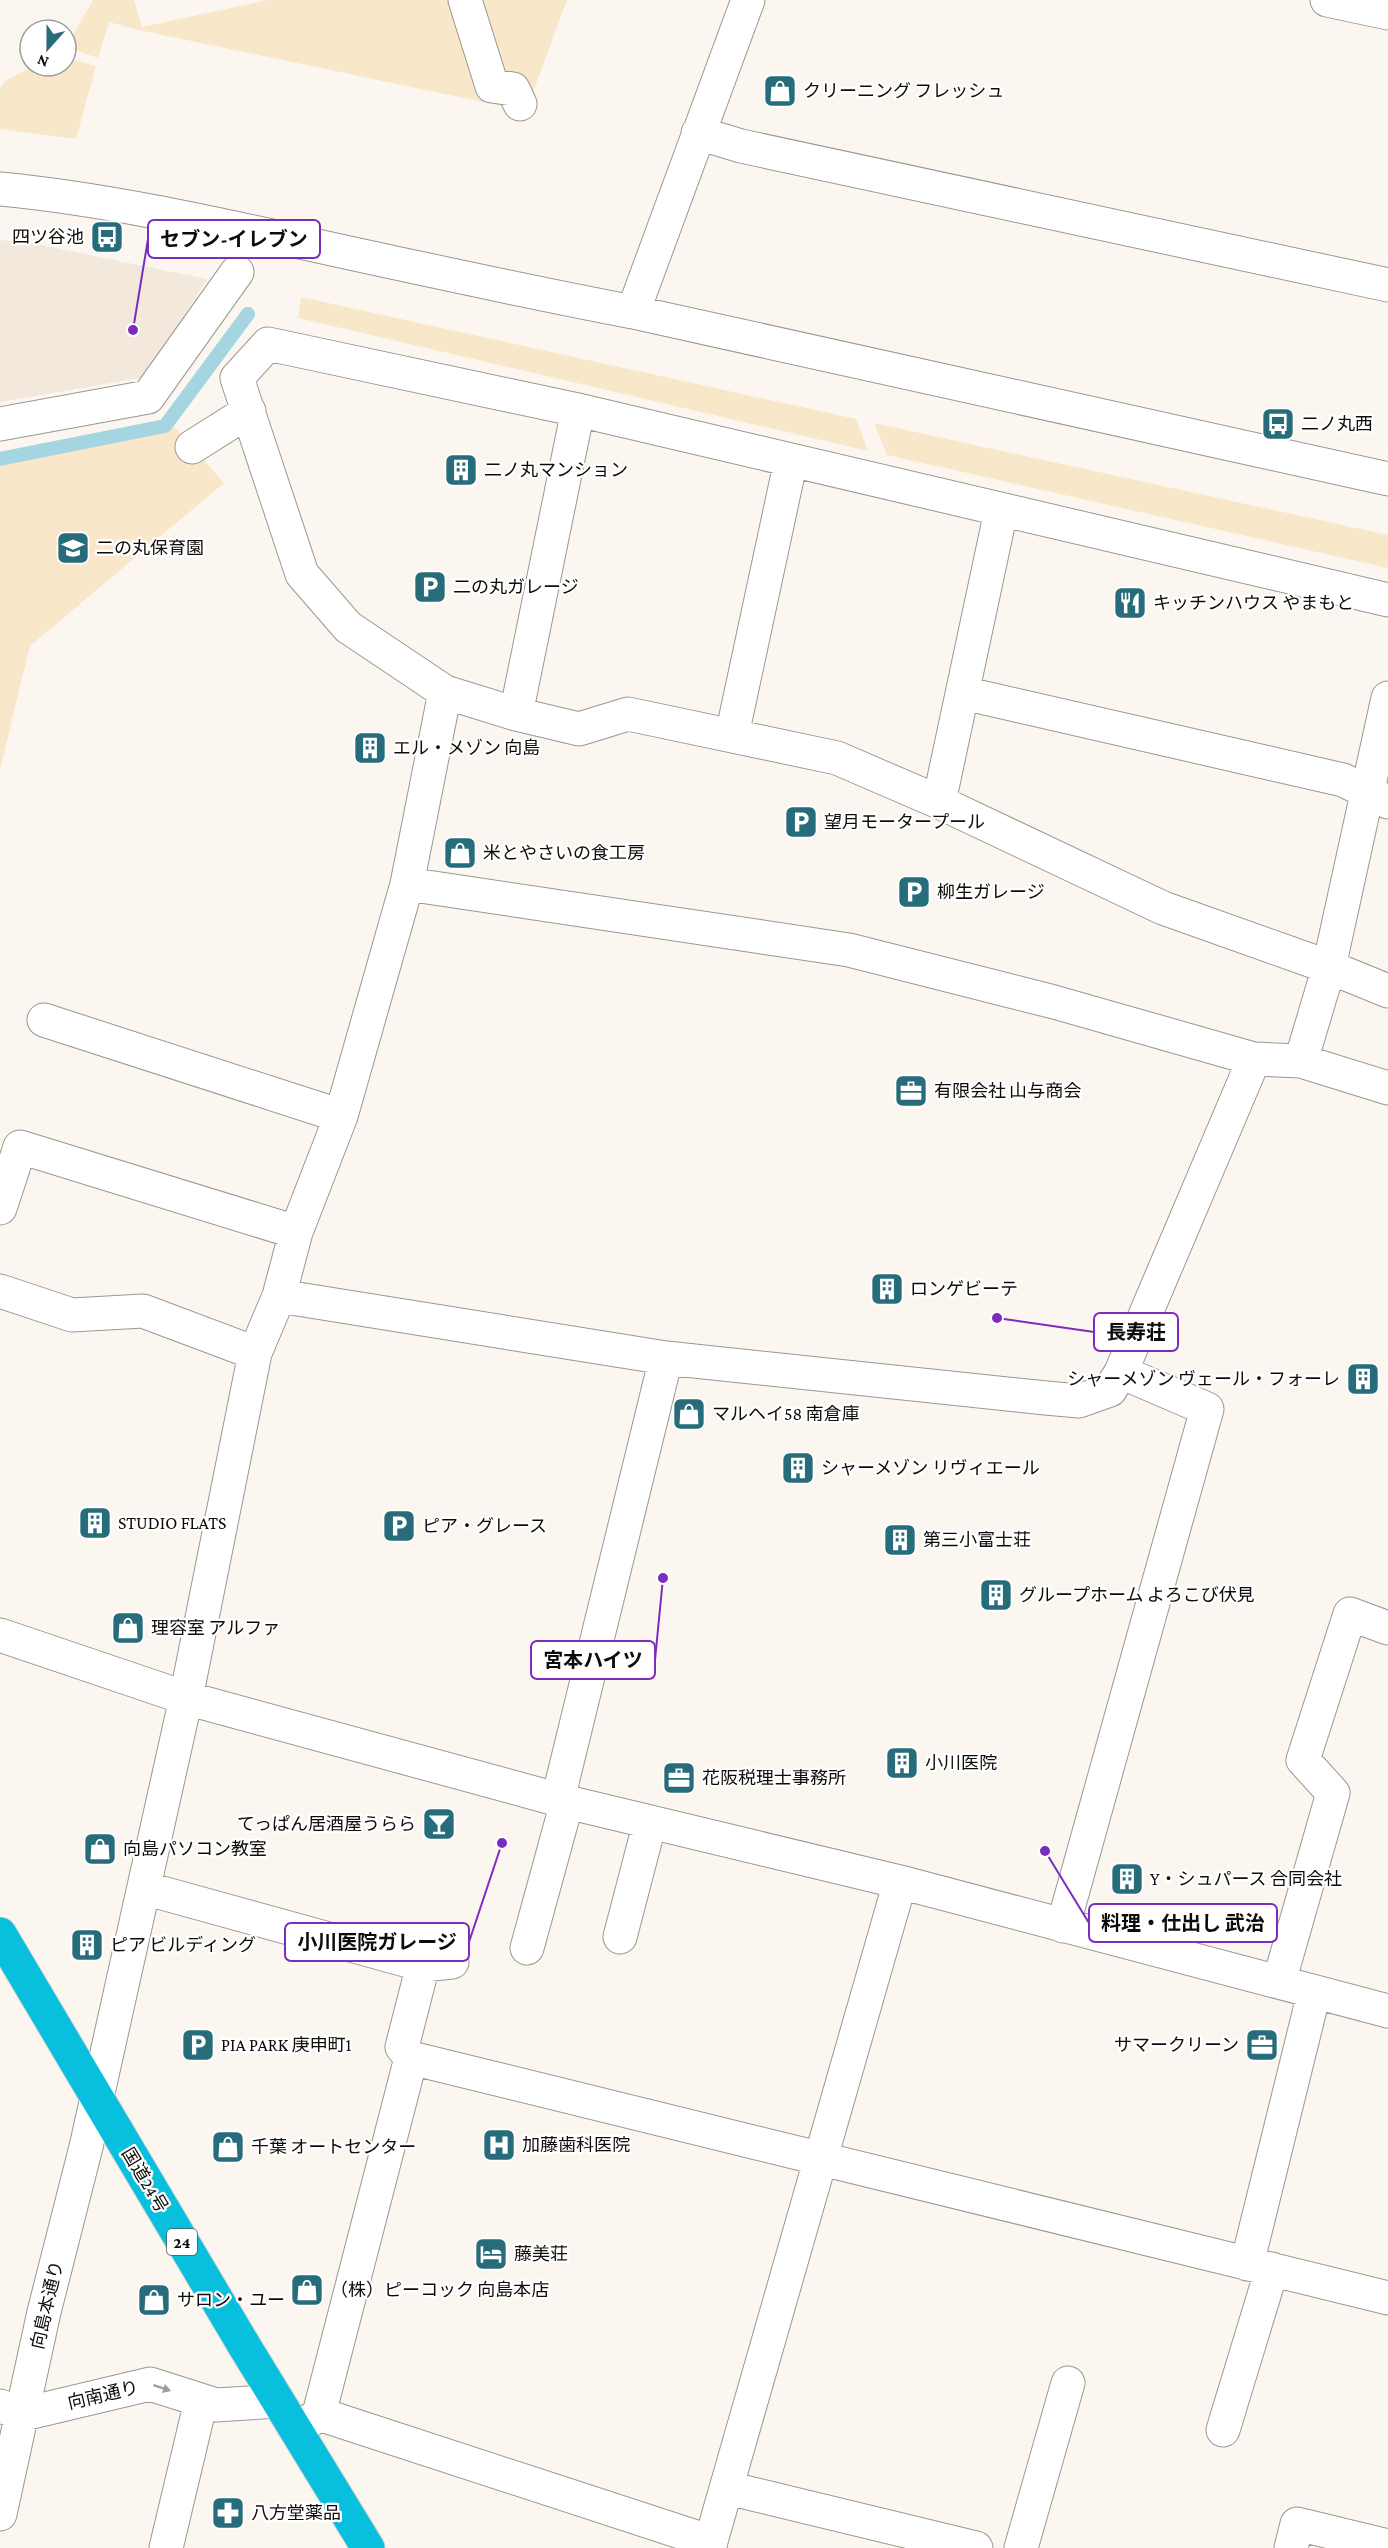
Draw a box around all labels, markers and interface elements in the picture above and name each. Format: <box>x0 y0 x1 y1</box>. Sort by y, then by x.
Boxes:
north arrow <box>18 18 78 78</box>
text: N <box>35 52 51 71</box>
shop icon: クリーニング フレッシュ <box>762 73 798 109</box>
place label: クリーニング フレッシュ <box>803 81 1004 101</box>
bus stop icon: 四ツ谷池 <box>89 219 125 255</box>
callout: セブン-イレブン <box>148 220 320 258</box>
place label: 四ツ谷池 <box>12 227 84 247</box>
text: セブン-イレブン <box>160 228 308 250</box>
bus stop icon: 二ノ丸西 <box>1260 406 1296 442</box>
place label: 二ノ丸西 <box>1301 414 1373 434</box>
building icon: 二ノ丸マンション <box>443 452 479 488</box>
place label: 二ノ丸マンション <box>484 460 628 480</box>
school or university icon: 二の丸保育園 <box>55 530 91 566</box>
place label: 二の丸保育園 <box>96 538 204 558</box>
parking icon: 二の丸ガレージ <box>412 569 448 605</box>
place label: 二の丸ガレージ <box>453 577 579 597</box>
restaurant icon: キッチンハウス やまもと <box>1112 585 1148 621</box>
place label: キッチンハウス やまもと <box>1153 593 1354 613</box>
building icon: エル・メゾン 向島 <box>352 730 388 766</box>
place label: エル・メゾン 向島 <box>393 738 540 758</box>
parking icon: 望月モータープール <box>783 804 819 840</box>
place label: 望月モータープール <box>824 812 985 832</box>
shop icon: 米とやさいの食工房 <box>442 835 478 871</box>
place label: 米とやさいの食工房 <box>483 843 645 863</box>
parking icon: 柳生ガレージ <box>896 874 932 910</box>
place label: 柳生ガレージ <box>937 882 1045 902</box>
office icon: 有限会社 山与商会 <box>893 1073 929 1109</box>
place label: 有限会社 山与商会 <box>934 1081 1081 1101</box>
building icon: ロンゲビーテ <box>869 1271 905 1307</box>
place label: ロンゲビーテ <box>910 1279 1018 1299</box>
callout: 長寿荘 <box>1094 1313 1178 1351</box>
text: 長寿荘 <box>1106 1321 1166 1343</box>
building icon: シャーメゾン ヴェール・フォーレ <box>1345 1361 1381 1397</box>
place label: シャーメゾン ヴェール・フォーレ <box>1067 1369 1340 1389</box>
shop icon: マルヘイ58 南倉庫 <box>671 1396 707 1432</box>
place label: マルヘイ58 南倉庫 <box>712 1404 860 1424</box>
building icon: シャーメゾン リヴィエール <box>780 1450 816 1486</box>
place label: シャーメゾン リヴィエール <box>821 1458 1040 1478</box>
building icon: STUDIO FLATS <box>77 1505 113 1541</box>
parking icon: ピア・グレース <box>381 1508 417 1544</box>
place label: STUDIO FLATS <box>118 1513 226 1533</box>
place label: ピア・グレース <box>422 1516 547 1536</box>
building icon: 第三小富士荘 <box>882 1522 918 1558</box>
place label: 第三小富士荘 <box>923 1530 1031 1550</box>
building icon: グループホーム よろこび伏見 <box>978 1577 1014 1613</box>
place label: グループホーム よろこび伏見 <box>1019 1585 1255 1605</box>
shop icon: 理容室 アルファ <box>110 1610 146 1646</box>
place label: 理容室 アルファ <box>151 1618 280 1638</box>
callout: 宮本ハイツ <box>531 1641 655 1679</box>
text: 宮本ハイツ <box>543 1649 643 1671</box>
building icon: 小川医院 <box>884 1745 920 1781</box>
place label: 小川医院 <box>925 1753 997 1773</box>
office icon: 花阪税理士事務所 <box>661 1760 697 1796</box>
place label: 花阪税理士事務所 <box>702 1768 846 1788</box>
bar icon: てっぱん居酒屋うらら <box>421 1806 457 1842</box>
place label: てっぱん居酒屋うらら <box>237 1814 416 1834</box>
shop icon: 向島パソコン教室 <box>82 1831 118 1867</box>
place label: 向島パソコン教室 <box>123 1839 267 1859</box>
building icon: Y・シュパース 合同会社 <box>1109 1861 1145 1897</box>
place label: Y・シュパース 合同会社 <box>1150 1869 1342 1889</box>
callout: 料理・仕出し 武治 <box>1089 1904 1277 1942</box>
text: 料理・仕出し 武治 <box>1101 1912 1265 1934</box>
callout: 小川医院ガレージ <box>285 1923 469 1961</box>
building icon: ピア ビルディング <box>69 1927 105 1963</box>
text: 小川医院ガレージ <box>297 1931 457 1953</box>
place label: ピア ビルディング <box>110 1935 256 1955</box>
parking icon: PIA PARK 庚申町1 <box>180 2027 216 2063</box>
office icon: サマークリーン <box>1244 2027 1280 2063</box>
place label: PIA PARK 庚申町1 <box>221 2035 351 2055</box>
place label: サマークリーン <box>1114 2035 1239 2055</box>
hospital icon: 加藤歯科医院 <box>481 2127 517 2163</box>
shop icon: 千葉 オートセンター <box>210 2129 246 2165</box>
place label: 加藤歯科医院 <box>522 2135 630 2155</box>
place label: 千葉 オートセンター <box>251 2137 416 2157</box>
street label: 国道24号 <box>118 2144 172 2216</box>
road number: 24 <box>167 2229 197 2255</box>
hotel icon: 藤美荘 <box>473 2236 509 2272</box>
place label: 藤美荘 <box>514 2244 568 2264</box>
street label: 向島本通り <box>27 2259 67 2351</box>
shop icon: （株）ピーコック 向島本店 <box>289 2272 325 2308</box>
place label: （株）ピーコック 向島本店 <box>330 2280 549 2300</box>
shop icon: サロン・ユー <box>136 2282 172 2318</box>
place label: サロン・ユー <box>177 2290 285 2310</box>
street label: 向南通り <box>66 2377 140 2413</box>
one-way arrow <box>153 2384 171 2394</box>
pharmacy icon: 八方堂薬品 <box>210 2495 246 2531</box>
place label: 八方堂薬品 <box>251 2503 341 2523</box>

